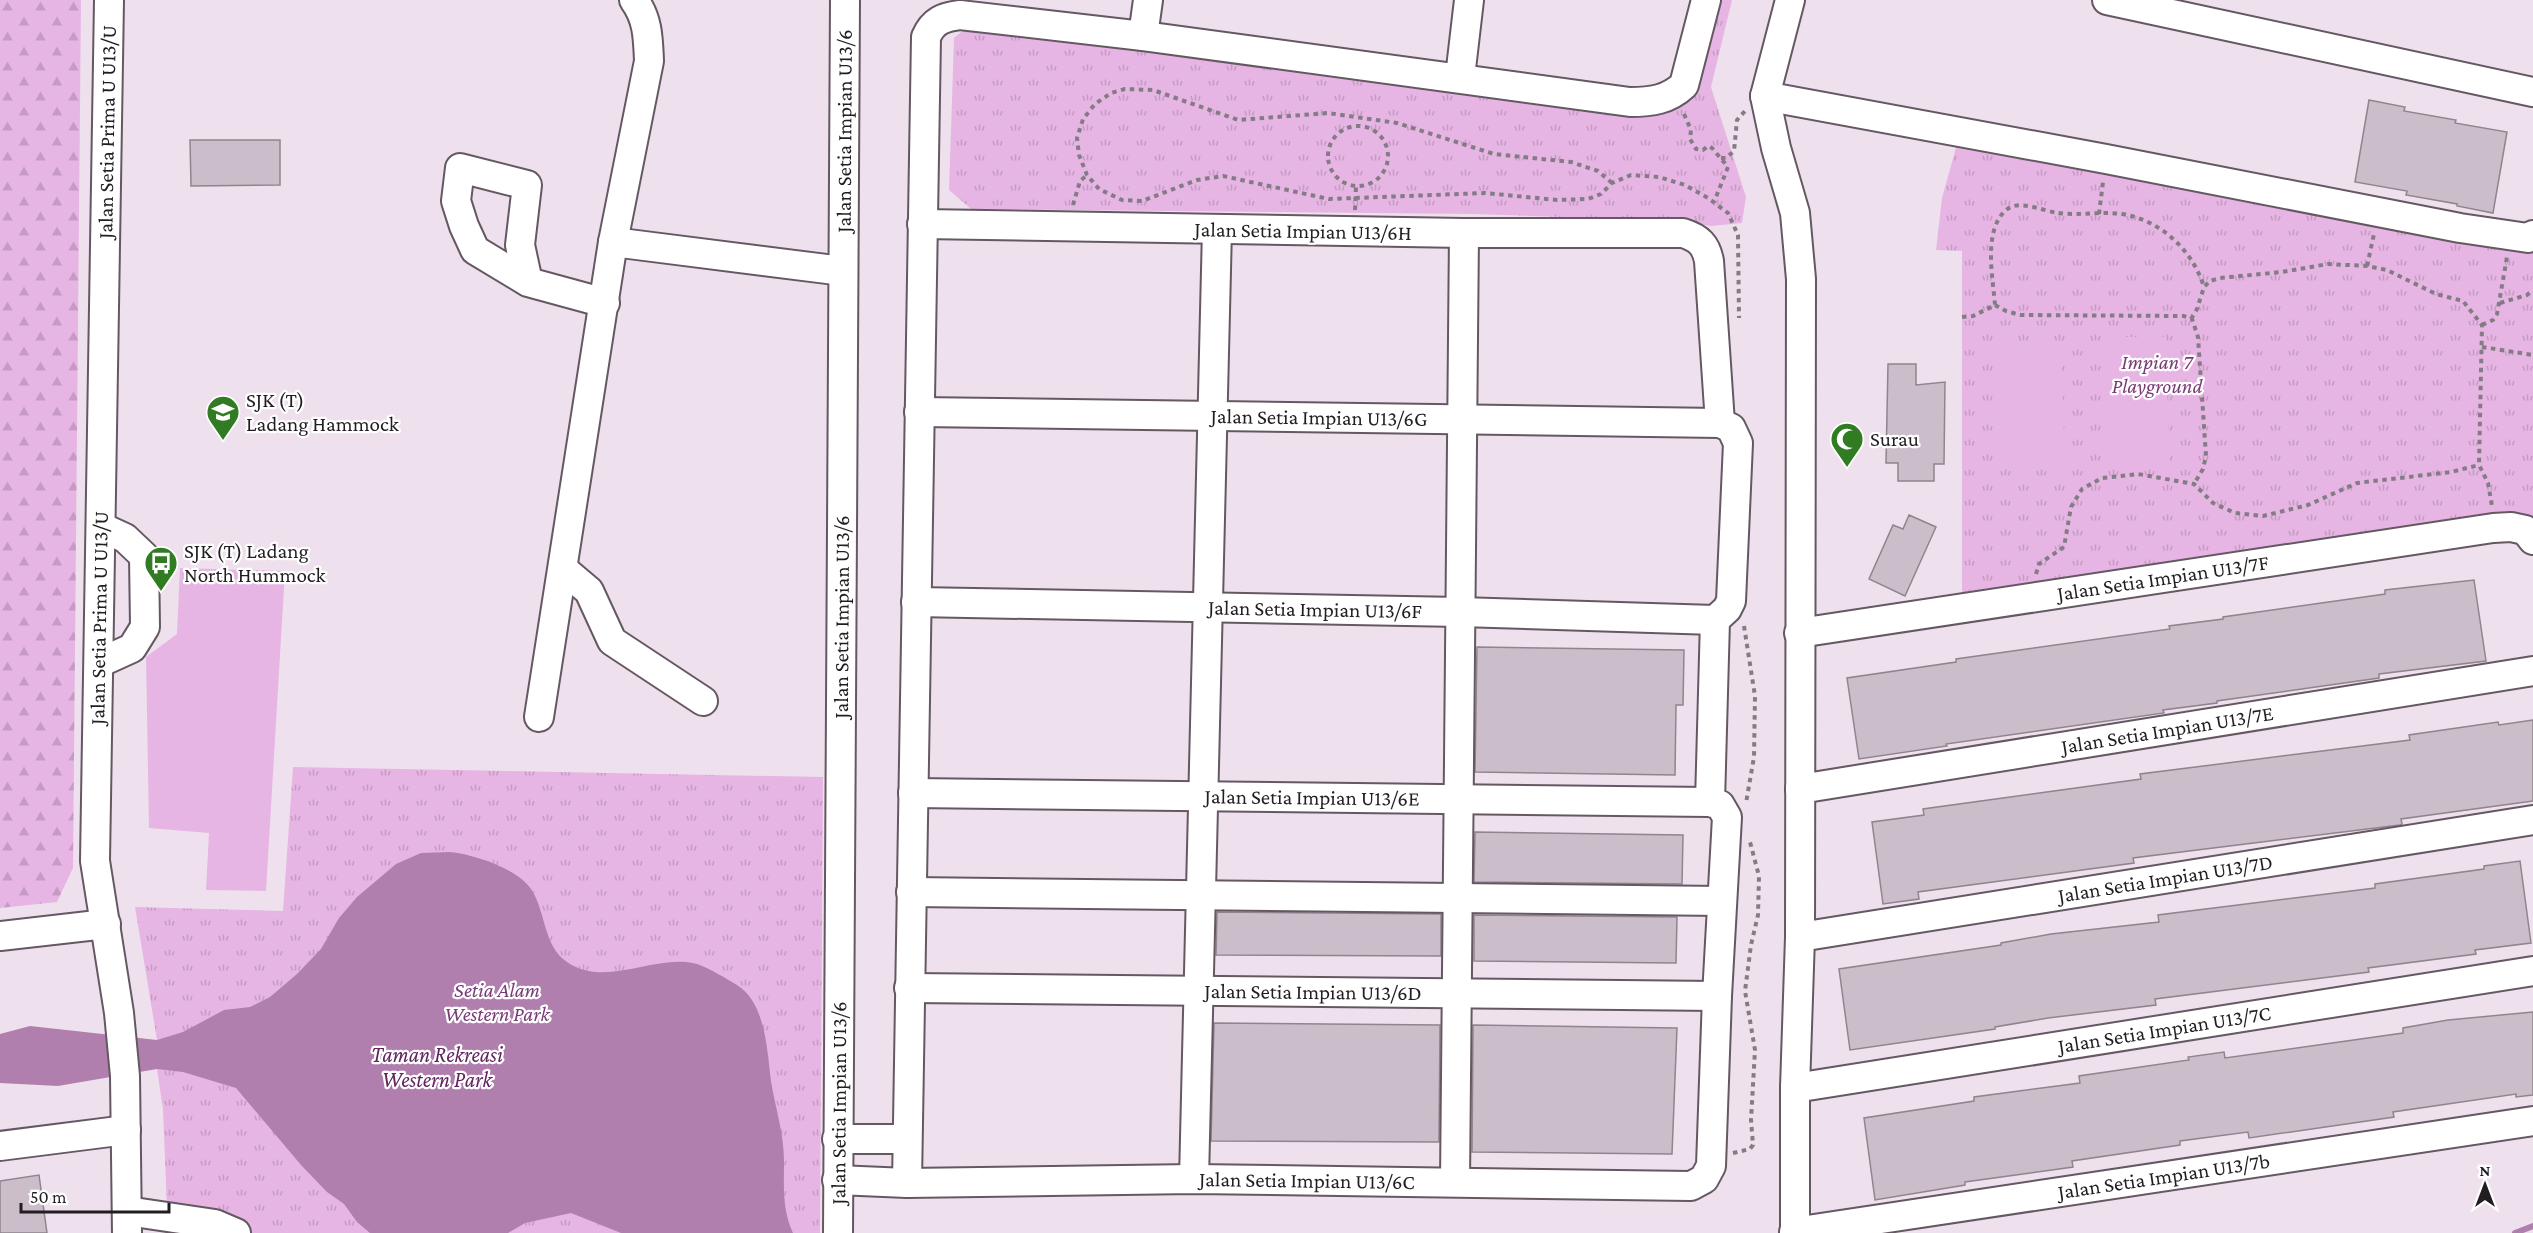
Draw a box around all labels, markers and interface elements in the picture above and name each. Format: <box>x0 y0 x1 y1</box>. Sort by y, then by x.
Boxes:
street label: Jalan Setia Prima U U13/U <box>93 25 121 241</box>
street label: Jalan Setia Impian U13/6 <box>832 29 857 235</box>
street label: Jalan Setia Impian U13/6H <box>1192 217 1412 245</box>
park label: Impian 7 Playground <box>2112 350 2203 398</box>
place label: SJK (T) Ladang Hammock <box>246 388 399 436</box>
school or university icon: SJK (T) Ladang Hammock <box>205 394 241 441</box>
street label: Jalan Setia Impian U13/6G <box>1208 404 1427 431</box>
mosque icon: Surau <box>1829 421 1865 468</box>
place label: Surau <box>1870 427 1919 451</box>
street label: Jalan Setia Prima U U13/U <box>85 511 113 727</box>
street label: Jalan Setia Impian U13/6 <box>829 515 854 721</box>
place label: SJK (T) Ladang North Hummock <box>184 539 325 587</box>
bus stop icon: SJK (T) Ladang North Hummock <box>143 545 179 592</box>
street label: Jalan Setia Impian U13/7F <box>2054 550 2271 606</box>
street label: Jalan Setia Impian U13/6F <box>1206 595 1423 623</box>
street label: Jalan Setia Impian U13/7E <box>2058 701 2275 759</box>
street label: Jalan Setia Impian U13/6E <box>1202 784 1420 811</box>
street label: Jalan Setia Impian U13/7D <box>2054 850 2274 908</box>
park label: Setia Alam Western Park <box>444 978 550 1026</box>
street label: Jalan Setia Impian U13/6D <box>1202 979 1422 1005</box>
street label: Jalan Setia Impian U13/6 <box>826 1001 851 1207</box>
street label: Jalan Setia Impian U13/7C <box>2054 1001 2273 1058</box>
water label: Taman Rekreasi Western Park <box>371 1042 503 1092</box>
street label: Jalan Setia Impian U13/7b <box>2054 1149 2271 1204</box>
north arrow <box>2455 1155 2515 1215</box>
text: N <box>2480 1162 2491 1179</box>
street label: Jalan Setia Impian U13/6C <box>1197 1167 1415 1194</box>
scale bar <box>21 1176 170 1214</box>
text: 50 m <box>30 1187 67 1207</box>

